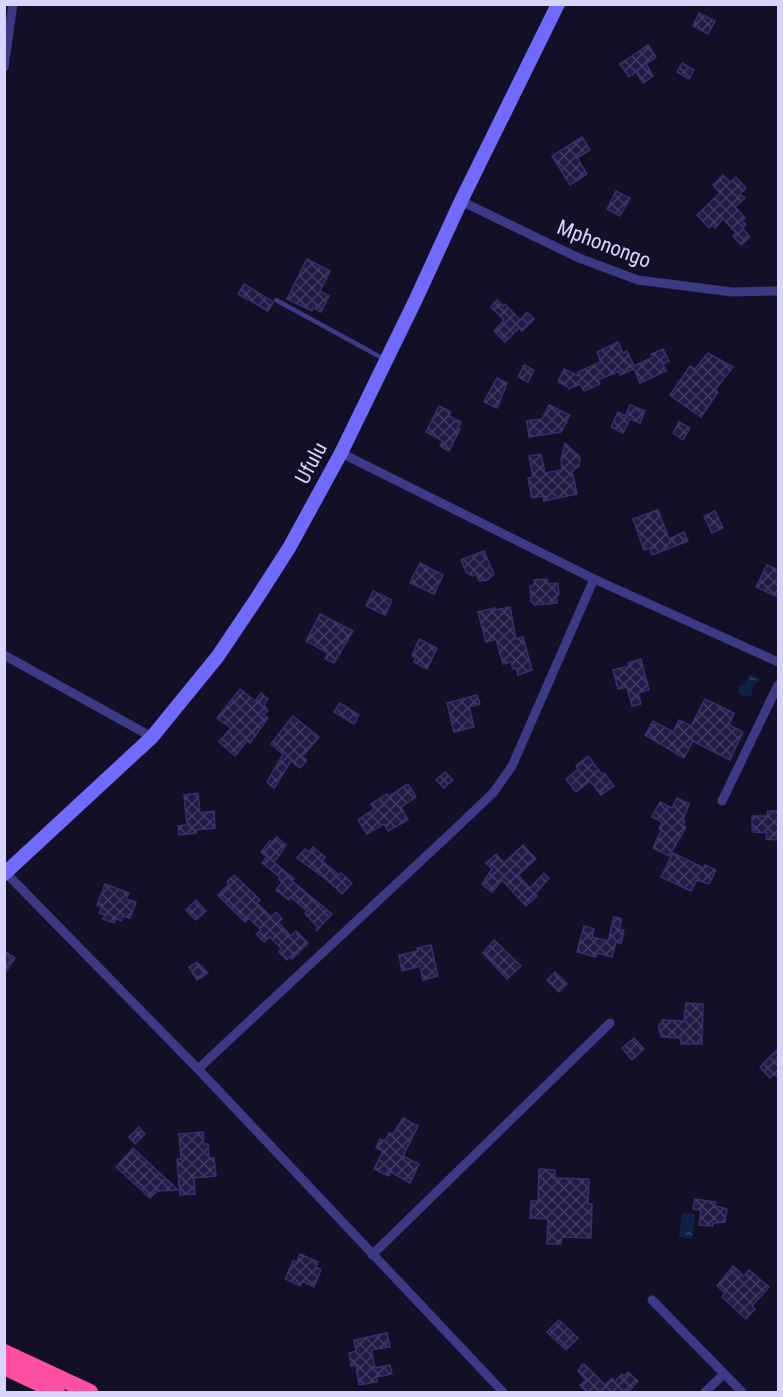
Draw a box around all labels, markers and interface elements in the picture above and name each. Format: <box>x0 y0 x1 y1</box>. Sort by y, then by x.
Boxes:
street label: Mphonongo <box>554 215 654 273</box>
street label: Ufulu <box>290 438 332 488</box>

